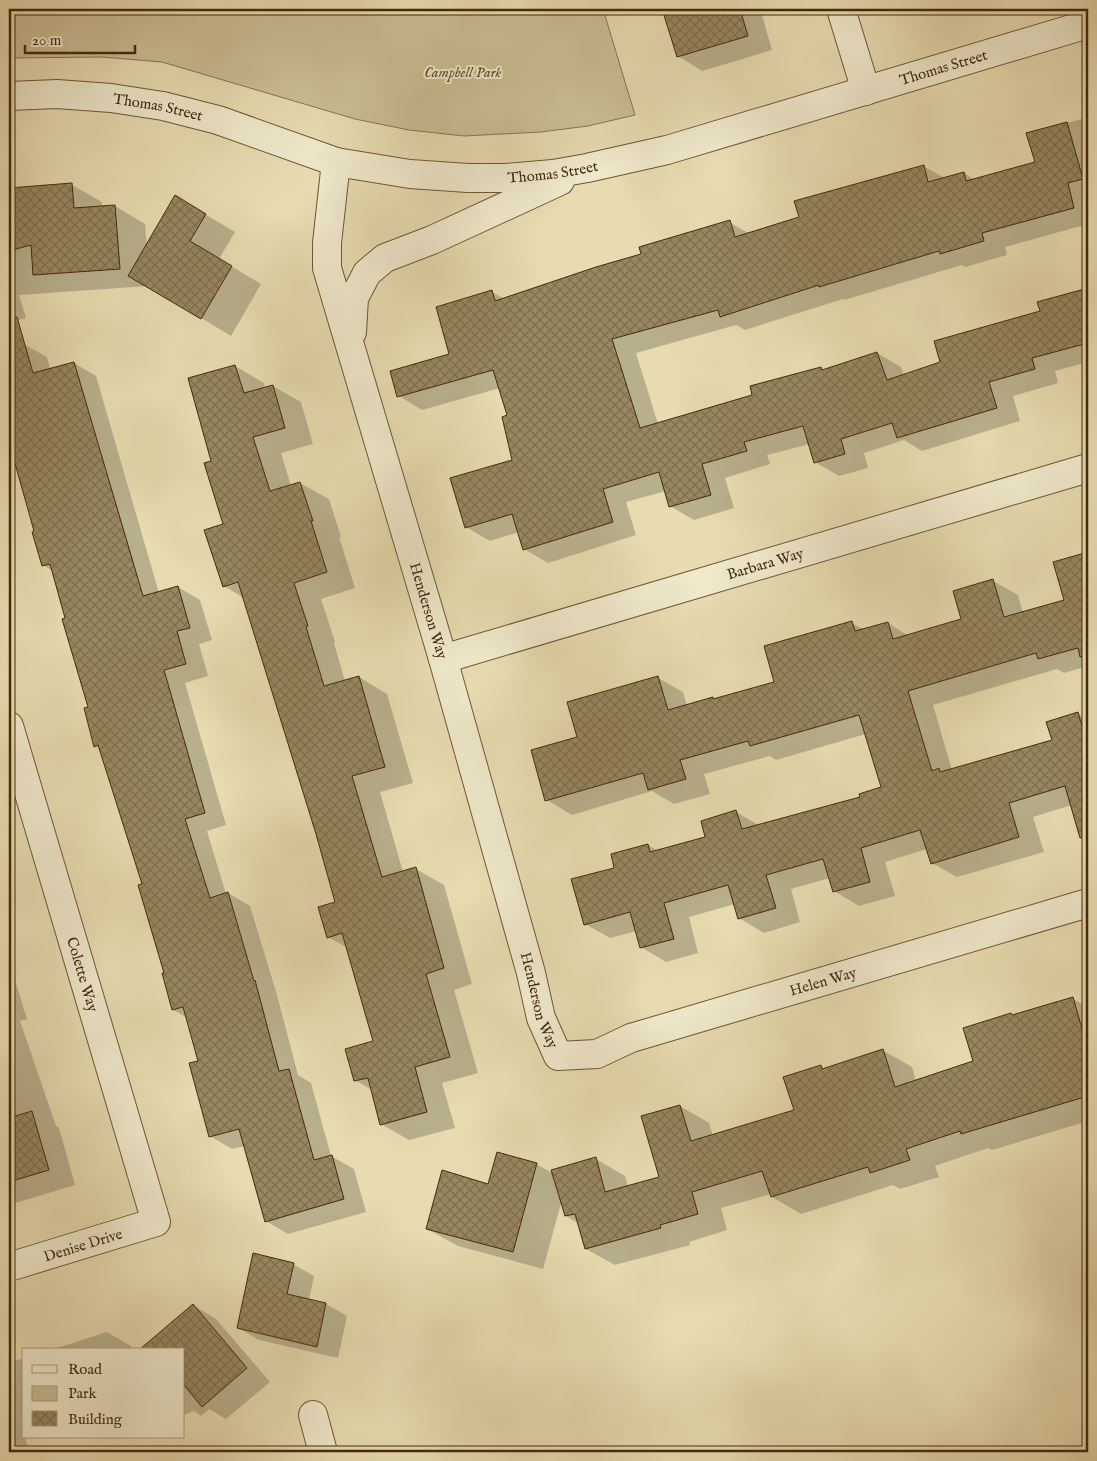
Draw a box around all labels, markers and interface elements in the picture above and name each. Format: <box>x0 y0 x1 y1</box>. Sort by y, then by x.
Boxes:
scale bar <box>25 22 135 54</box>
text: 20 m <box>32 31 62 50</box>
street label: Thomas Street <box>897 46 990 90</box>
park label: Campbell Park <box>424 63 502 82</box>
street label: Thomas Street <box>112 89 205 126</box>
street label: Thomas Street <box>507 157 600 188</box>
street label: Barbara Way <box>725 544 806 584</box>
street label: Henderson Way <box>405 560 452 662</box>
street label: Colette Way <box>62 935 102 1015</box>
street label: Henderson Way <box>516 950 563 1052</box>
street label: Helen Way <box>787 963 859 1001</box>
street label: Denise Drive <box>41 1224 125 1266</box>
legend <box>22 1348 185 1438</box>
text: Road <box>68 1360 103 1379</box>
text: Park <box>68 1384 98 1403</box>
text: Building <box>68 1410 123 1429</box>

